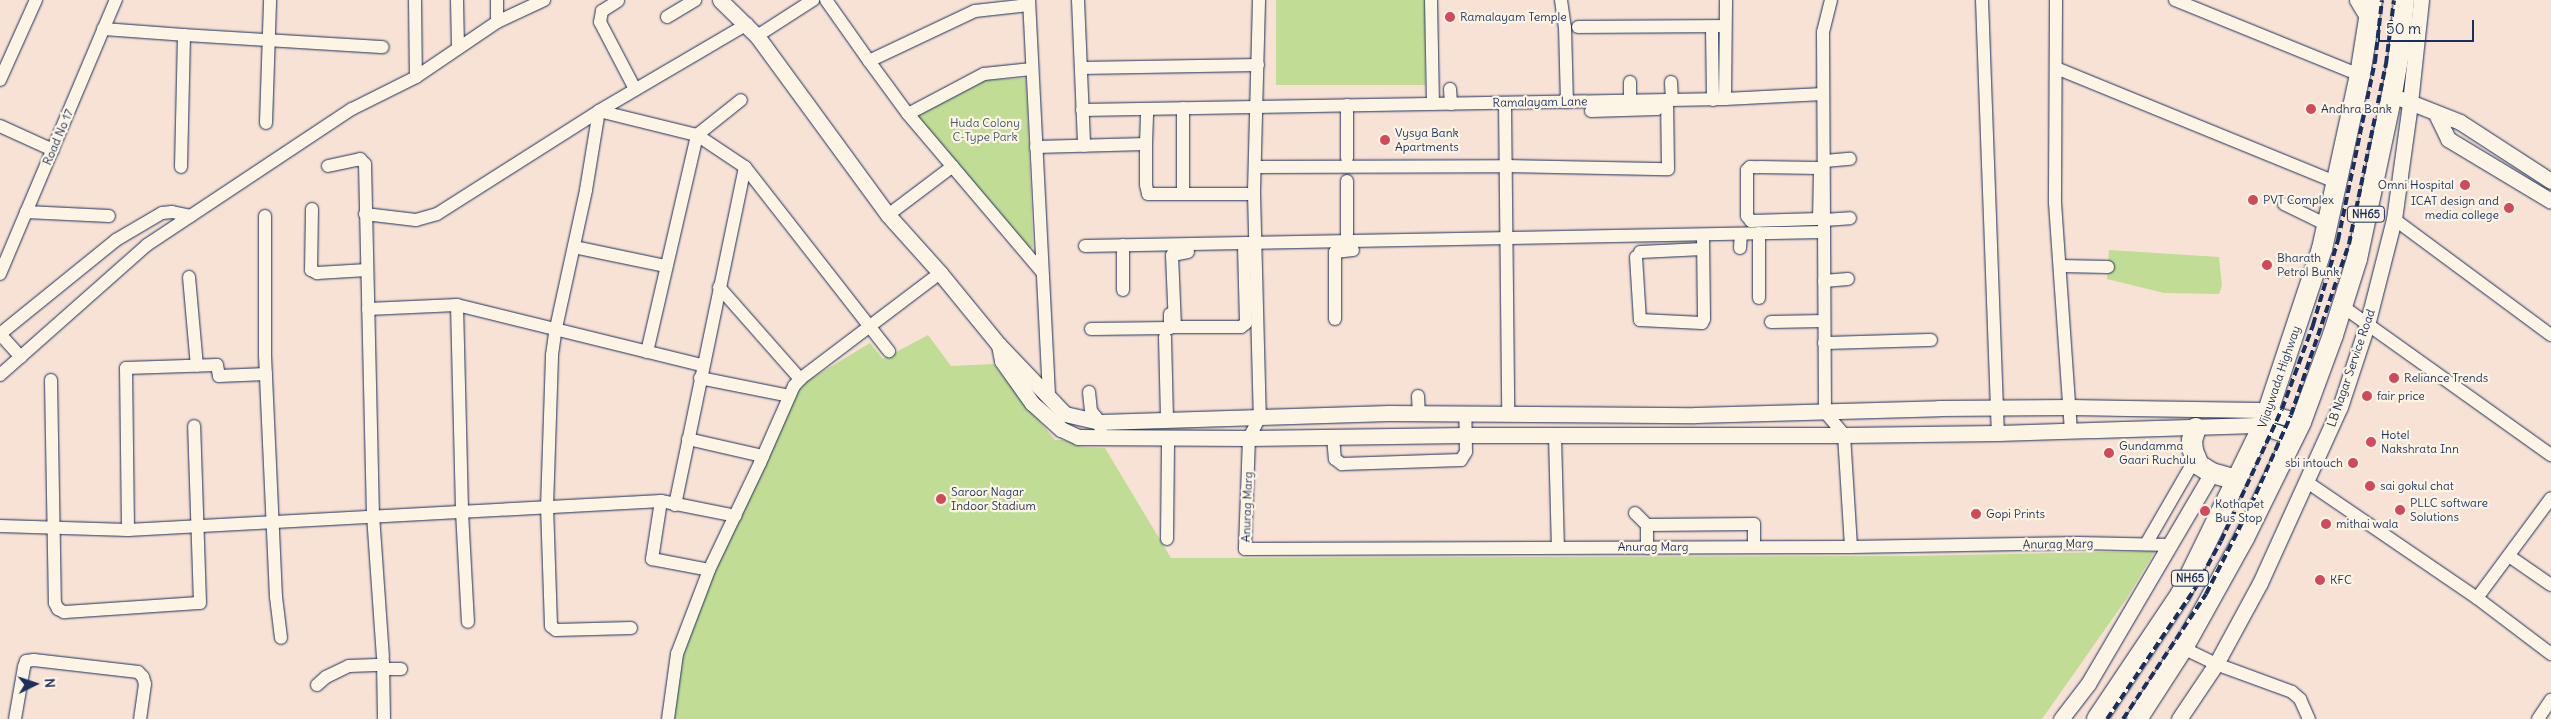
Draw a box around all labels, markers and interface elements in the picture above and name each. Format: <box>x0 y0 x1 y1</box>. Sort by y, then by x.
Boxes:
place label: Ramalayam Temple <box>1460 10 1567 24</box>
scale bar <box>2381 10 2477 42</box>
marker: Ramalayam Temple <box>1444 11 1456 23</box>
text: 50 m <box>2386 19 2421 38</box>
street label: Ramalayam Lane <box>1492 94 1588 110</box>
place label: Andhra Bank <box>2321 102 2392 116</box>
marker: Andhra Bank <box>2305 103 2317 115</box>
street label: Road No 17 <box>40 107 76 167</box>
park label: Huda Colony C-Type Park <box>950 116 1020 144</box>
place label: Vysya Bank Apartments <box>1395 126 1459 154</box>
marker: Vysya Bank Apartments <box>1379 134 1391 146</box>
place label: Omni Hospital <box>2378 178 2454 192</box>
marker: Omni Hospital <box>2458 178 2472 192</box>
place label: PVT Complex <box>2263 193 2334 207</box>
marker: PVT Complex <box>2247 194 2259 206</box>
place label: ICAT design and media college <box>2411 194 2499 222</box>
marker: ICAT design and media college <box>2503 202 2515 214</box>
road number: NH65 <box>2346 205 2386 222</box>
place label: Bharath Petrol Bunk <box>2277 251 2339 279</box>
marker: Bharath Petrol Bunk <box>2261 259 2273 271</box>
street label: LB Nagar Service Road <box>2324 307 2378 429</box>
street label: Vijaywada Highway <box>2255 324 2303 430</box>
place label: Reliance Trends <box>2404 371 2488 385</box>
marker: Reliance Trends <box>2388 372 2400 384</box>
place label: fair price <box>2377 389 2425 403</box>
marker: fair price <box>2361 390 2373 402</box>
place label: Hotel Nakshrata Inn <box>2381 428 2459 456</box>
marker: Hotel Nakshrata Inn <box>2365 436 2377 448</box>
place label: Gundamma Gaari Ruchulu <box>2119 439 2196 467</box>
marker: Gundamma Gaari Ruchulu <box>2103 447 2115 459</box>
place label: sbi intouch <box>2285 456 2343 470</box>
marker: sbi intouch <box>2347 457 2359 469</box>
street label: Anurag Marg <box>1239 471 1255 543</box>
place label: sai gokul chat <box>2380 479 2454 493</box>
marker: sai gokul chat <box>2364 480 2376 492</box>
place label: Saroor Nagar Indoor Stadium <box>951 485 1036 513</box>
marker: Saroor Nagar Indoor Stadium <box>935 493 947 505</box>
place label: PLLC software Solutions <box>2410 496 2488 524</box>
place label: Kothapet Bus Stop <box>2215 497 2264 525</box>
marker: PLLC software Solutions <box>2394 504 2406 516</box>
marker: Kothapet Bus Stop <box>2199 505 2211 517</box>
place label: Gopi Prints <box>1986 507 2045 521</box>
marker: Gopi Prints <box>1970 508 1982 520</box>
place label: mithai wala <box>2336 517 2398 531</box>
marker: mithai wala <box>2320 518 2332 530</box>
street label: Anurag Marg <box>2023 536 2093 552</box>
street label: Anurag Marg <box>1618 540 1688 554</box>
road number: NH65 <box>2170 570 2210 586</box>
place label: KFC <box>2330 573 2352 587</box>
marker: KFC <box>2314 574 2326 586</box>
north arrow <box>10 659 60 709</box>
text: N <box>41 677 59 688</box>

